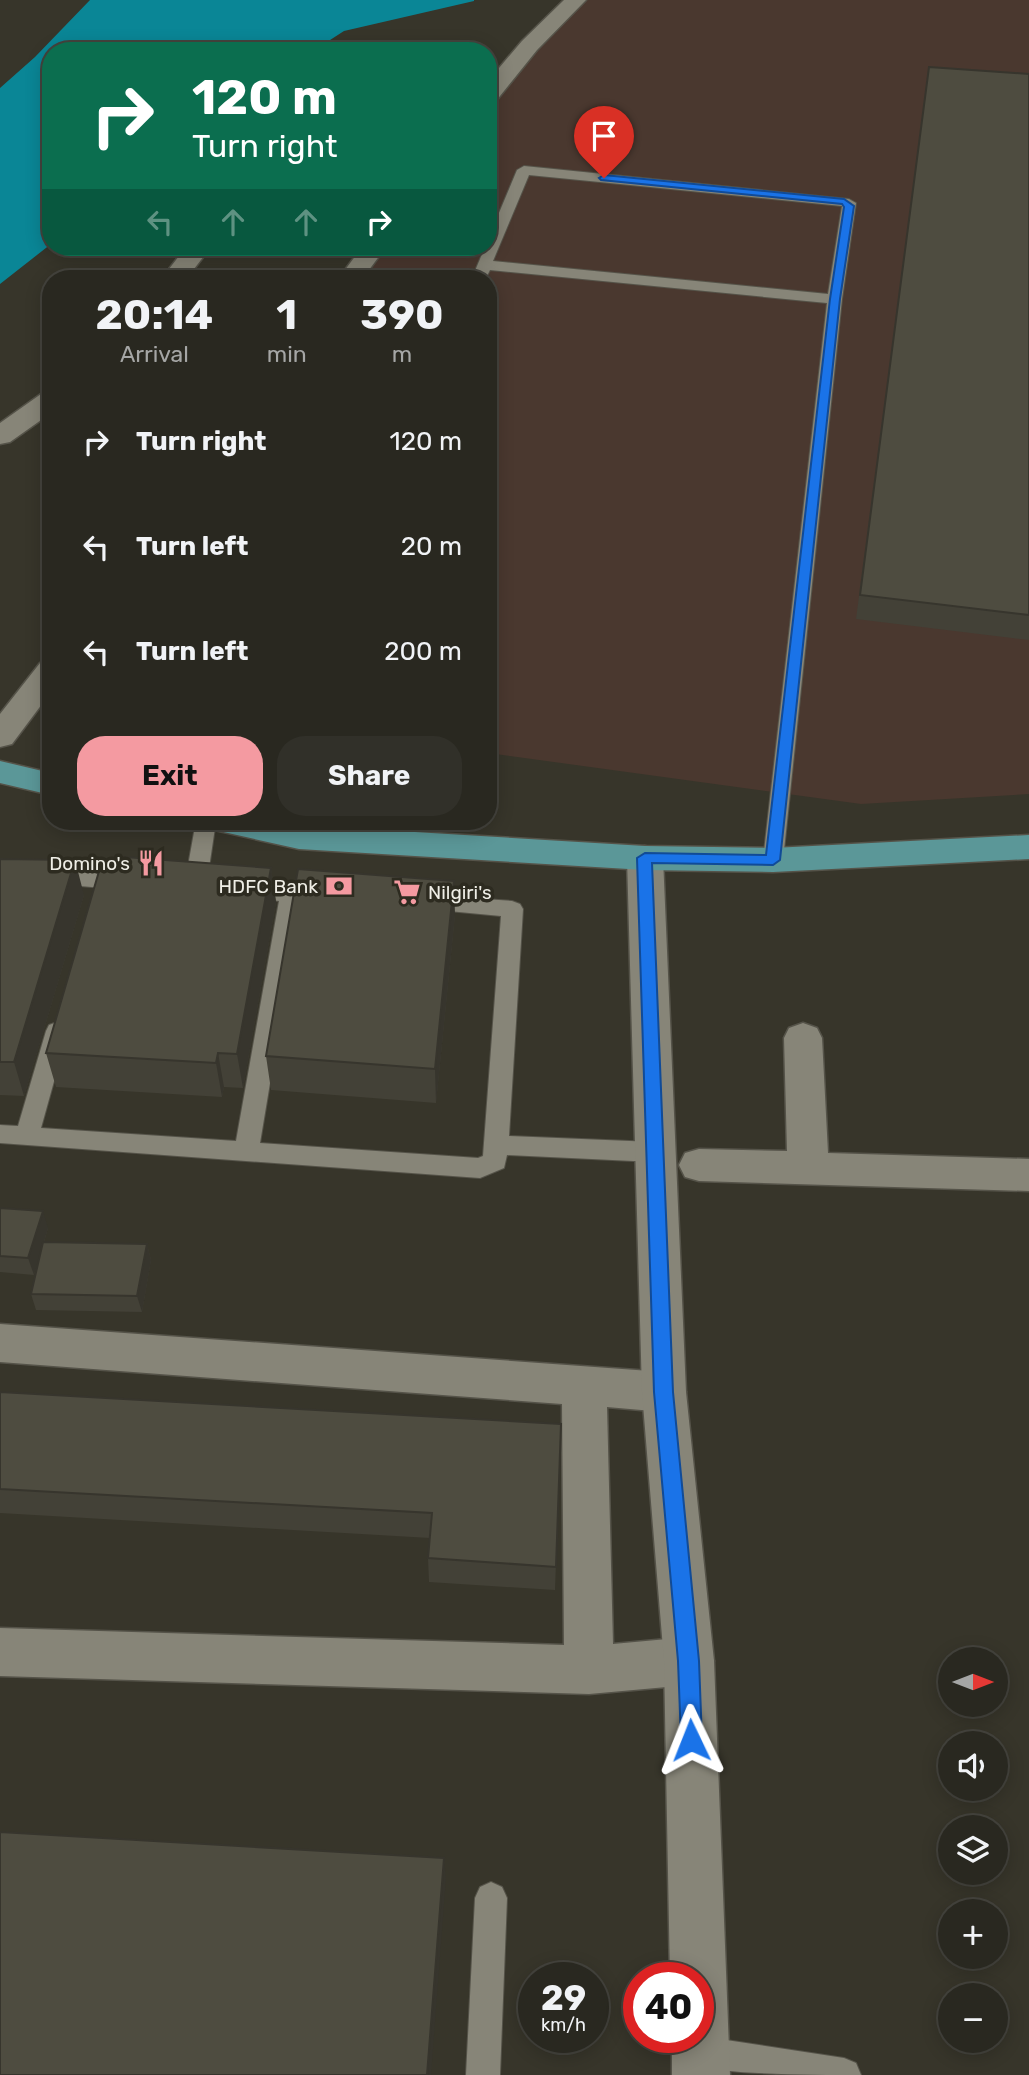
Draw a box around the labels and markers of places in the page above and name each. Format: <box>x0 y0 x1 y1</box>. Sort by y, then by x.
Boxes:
pin <box>574 106 634 178</box>
restaurant icon: Domino's <box>136 848 166 878</box>
place label: Domino's <box>49 852 130 875</box>
bank icon: HDFC Bank <box>324 871 354 901</box>
place label: HDFC Bank <box>219 875 318 898</box>
supermarket icon: Nilgiri's <box>392 877 422 907</box>
place label: Nilgiri's <box>428 881 492 904</box>

